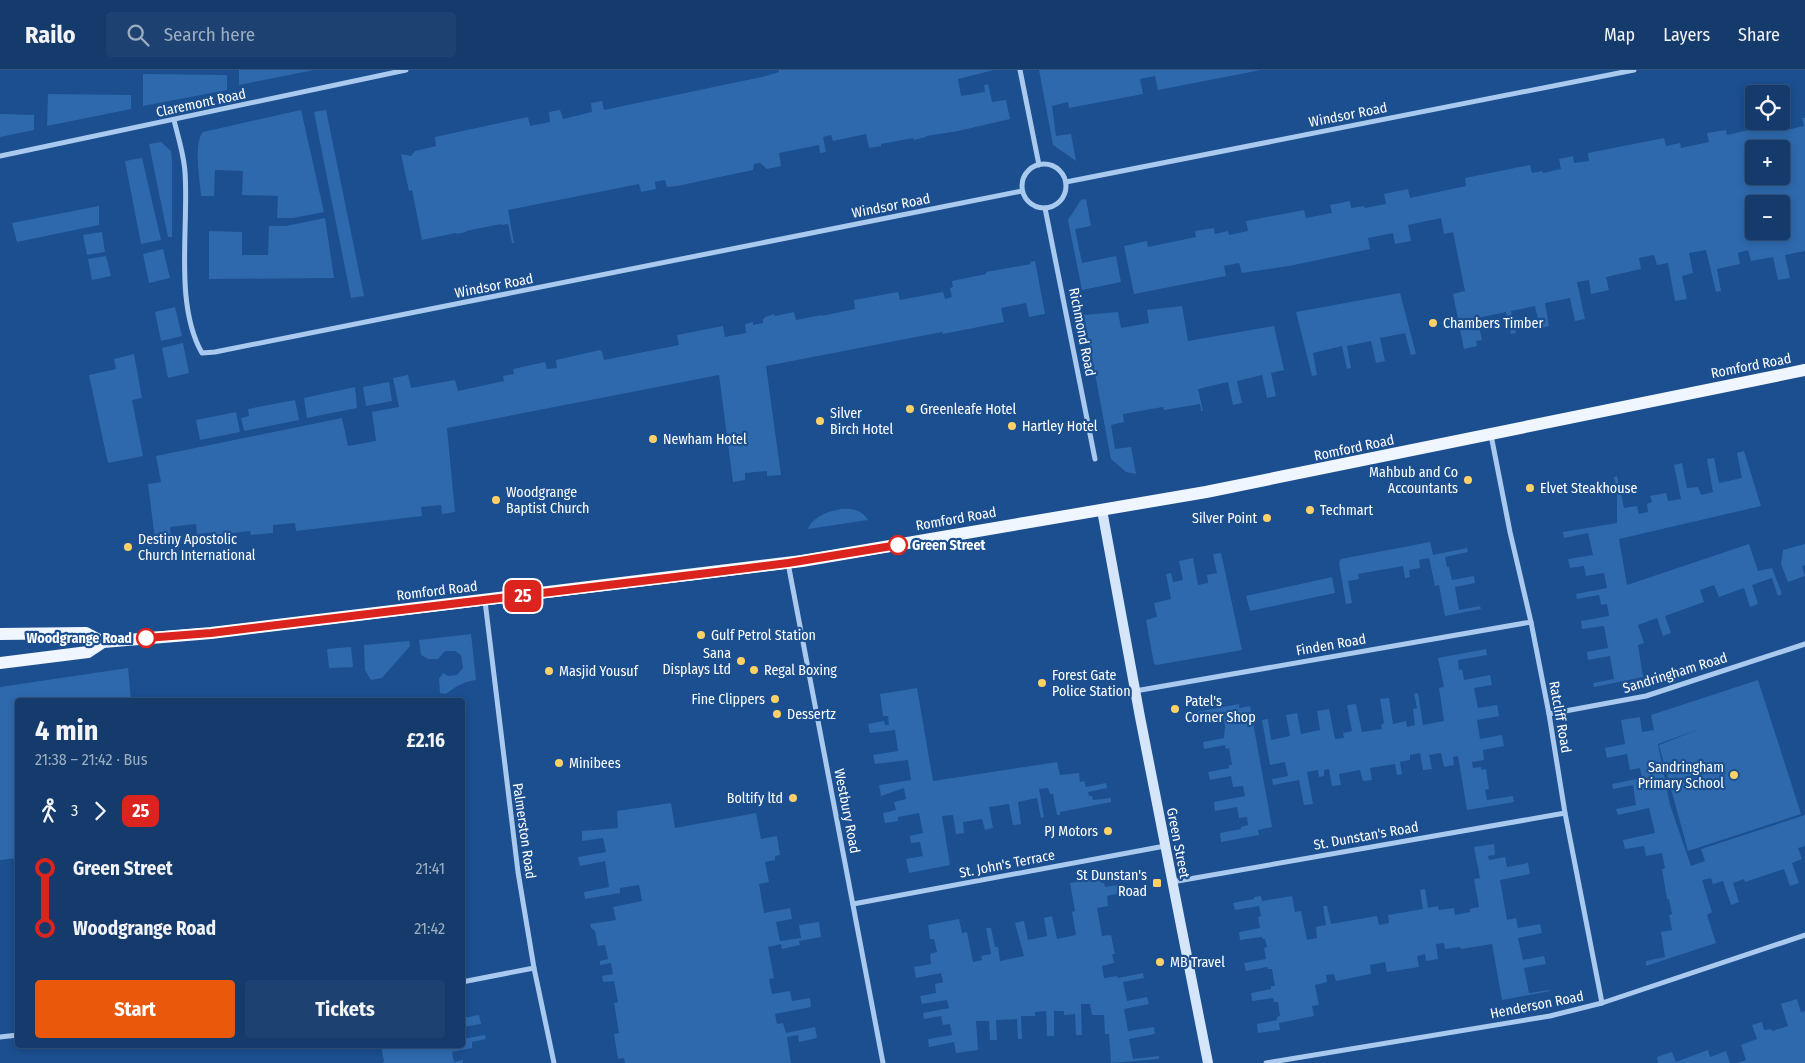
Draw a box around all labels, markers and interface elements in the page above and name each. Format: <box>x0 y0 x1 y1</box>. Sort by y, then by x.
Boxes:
search box <box>106 12 456 57</box>
text: Railo <box>25 21 76 49</box>
icon: search <box>124 21 152 49</box>
text: Search here <box>164 23 255 46</box>
text: Map <box>1604 24 1635 46</box>
text: Layers <box>1663 24 1710 46</box>
text: Share <box>1738 24 1780 46</box>
street label: Claremont Road <box>155 85 247 121</box>
map controls <box>1745 85 1790 240</box>
button: locate <box>1745 85 1790 130</box>
street label: Windsor Road <box>1307 99 1389 131</box>
button: + <box>1745 140 1790 185</box>
street label: Windsor Road <box>850 190 932 222</box>
button: − <box>1745 195 1790 240</box>
street label: Windsor Road <box>453 270 535 302</box>
street label: Richmond Road <box>1065 286 1099 378</box>
place label: Chambers Timber <box>1443 315 1543 332</box>
marker: Chambers Timber <box>1427 317 1439 329</box>
street label: Romford Road <box>1709 350 1793 382</box>
place label: Greenleafe Hotel <box>920 401 1016 418</box>
marker: Greenleafe Hotel <box>904 403 916 415</box>
place label: Silver Birch Hotel <box>830 405 893 438</box>
marker: Silver Birch Hotel <box>814 415 826 427</box>
place label: Hartley Hotel <box>1022 418 1098 435</box>
marker: Hartley Hotel <box>1006 420 1018 432</box>
place label: Newham Hotel <box>663 431 747 448</box>
street label: Romford Road <box>1312 431 1396 465</box>
marker: Newham Hotel <box>647 433 659 445</box>
place label: Mahbub and Co Accountants <box>1369 464 1458 497</box>
marker: Mahbub and Co Accountants <box>1462 474 1474 486</box>
place label: Elvet Steakhouse <box>1540 480 1638 497</box>
marker: Elvet Steakhouse <box>1524 482 1536 494</box>
place label: Woodgrange Baptist Church <box>506 484 589 517</box>
marker: Woodgrange Baptist Church <box>490 494 502 506</box>
place label: Techmart <box>1320 502 1374 519</box>
street label: Romford Road <box>914 504 998 534</box>
marker: Techmart <box>1304 504 1316 516</box>
place label: Silver Point <box>1192 510 1257 527</box>
marker: Silver Point <box>1261 512 1273 524</box>
place label: Destiny Apostolic Church International <box>138 531 256 564</box>
marker: Green Street <box>888 535 908 555</box>
place label: Green Street <box>912 537 987 554</box>
marker: Destiny Apostolic Church International <box>122 541 134 553</box>
street label: Romford Road <box>396 578 478 604</box>
line badge: 25 <box>500 580 546 612</box>
text: 25 <box>514 585 532 607</box>
place label: Gulf Petrol Station <box>711 627 816 644</box>
marker: Woodgrange Road <box>136 628 156 648</box>
marker: Gulf Petrol Station <box>695 629 707 641</box>
place label: Woodgrange Road <box>27 630 132 647</box>
street label: Finden Road <box>1295 630 1367 660</box>
place label: Sana Displays Ltd <box>662 645 731 678</box>
street label: Sandringham Road <box>1621 649 1729 697</box>
marker: Sana Displays Ltd <box>735 655 747 667</box>
place label: Regal Boxing <box>764 662 837 679</box>
place label: Masjid Yousuf <box>559 663 640 680</box>
marker: Regal Boxing <box>748 664 760 676</box>
marker: Masjid Yousuf <box>543 665 555 677</box>
place label: Forest Gate Police Station <box>1052 667 1131 700</box>
marker: Forest Gate Police Station <box>1036 677 1048 689</box>
street label: Ratcliff Road <box>1545 680 1575 754</box>
place label: Fine Clippers <box>692 691 765 708</box>
marker: Fine Clippers <box>769 693 781 705</box>
place label: Patel's Corner Shop <box>1185 693 1256 726</box>
marker: Patel's Corner Shop <box>1169 703 1181 715</box>
place label: Dessertz <box>787 706 836 723</box>
marker: Dessertz <box>771 708 783 720</box>
text: 4 min <box>35 714 99 747</box>
text: £2.16 <box>406 729 445 752</box>
text: 21:38 – 21:42 · Bus <box>35 750 148 769</box>
place label: Minibees <box>569 755 621 772</box>
marker: Minibees <box>553 757 565 769</box>
place label: Sandringham Primary School <box>1638 759 1724 792</box>
street label: Westbury Road <box>830 767 864 855</box>
marker: Sandringham Primary School <box>1728 769 1740 781</box>
street label: Palmerston Road <box>509 782 539 880</box>
place label: Boltify ltd <box>727 790 783 807</box>
marker: Boltify ltd <box>787 792 799 804</box>
icon: walk <box>35 797 63 825</box>
icon: forward <box>86 797 114 825</box>
text: 25 <box>132 800 149 822</box>
text: 3 <box>71 801 78 820</box>
street label: Green Street <box>1163 806 1193 880</box>
street label: St. Dunstan's Road <box>1312 818 1420 854</box>
place label: PJ Motors <box>1044 823 1098 840</box>
marker: PJ Motors <box>1102 825 1114 837</box>
street label: St. John's Terrace <box>958 846 1056 882</box>
text: Green Street <box>73 857 173 880</box>
text: 21:41 <box>416 859 445 878</box>
place label: St Dunstan's Road <box>1076 867 1147 900</box>
marker: St Dunstan's Road <box>1151 877 1163 889</box>
text: Woodgrange Road <box>73 917 216 940</box>
text: 21:42 <box>414 919 445 938</box>
place label: MB Travel <box>1170 954 1225 971</box>
marker: MB Travel <box>1154 956 1166 968</box>
button: Start <box>35 980 235 1038</box>
button: Tickets <box>245 980 445 1038</box>
street label: Henderson Road <box>1489 988 1585 1022</box>

